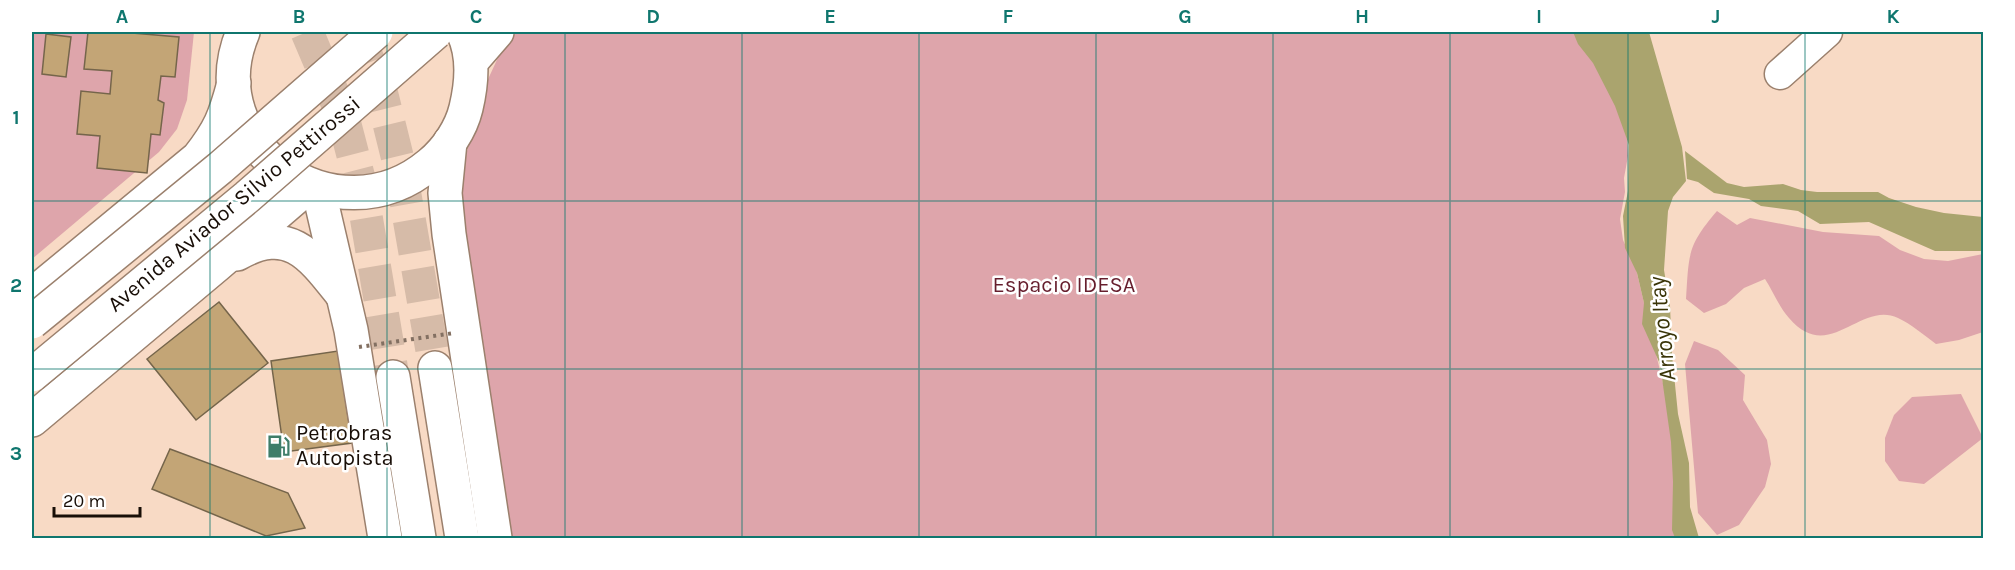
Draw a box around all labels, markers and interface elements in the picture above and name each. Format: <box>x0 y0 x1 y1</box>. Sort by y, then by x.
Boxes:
text: A <box>116 5 129 28</box>
text: B <box>293 5 305 28</box>
text: C <box>470 5 482 28</box>
text: D <box>646 5 660 28</box>
text: E <box>824 5 836 28</box>
text: F <box>1003 5 1014 28</box>
text: G <box>1178 5 1192 28</box>
text: H <box>1355 5 1369 28</box>
text: I <box>1536 5 1542 28</box>
text: J <box>1712 5 1720 28</box>
text: K <box>1886 5 1900 28</box>
street label: Avenida Aviador Silvio Pettirossi <box>102 91 366 317</box>
text: 1 <box>12 106 20 129</box>
park label: Espacio IDESA <box>992 272 1136 298</box>
text: 2 <box>10 274 22 297</box>
water label: Arroyo Itay <box>1643 275 1681 383</box>
place label: Petrobras Autopista <box>296 420 394 471</box>
fuel station icon: Petrobras Autopista <box>265 433 291 459</box>
text: 3 <box>10 442 22 465</box>
scale bar <box>54 480 140 518</box>
text: 20 m <box>63 490 105 512</box>

